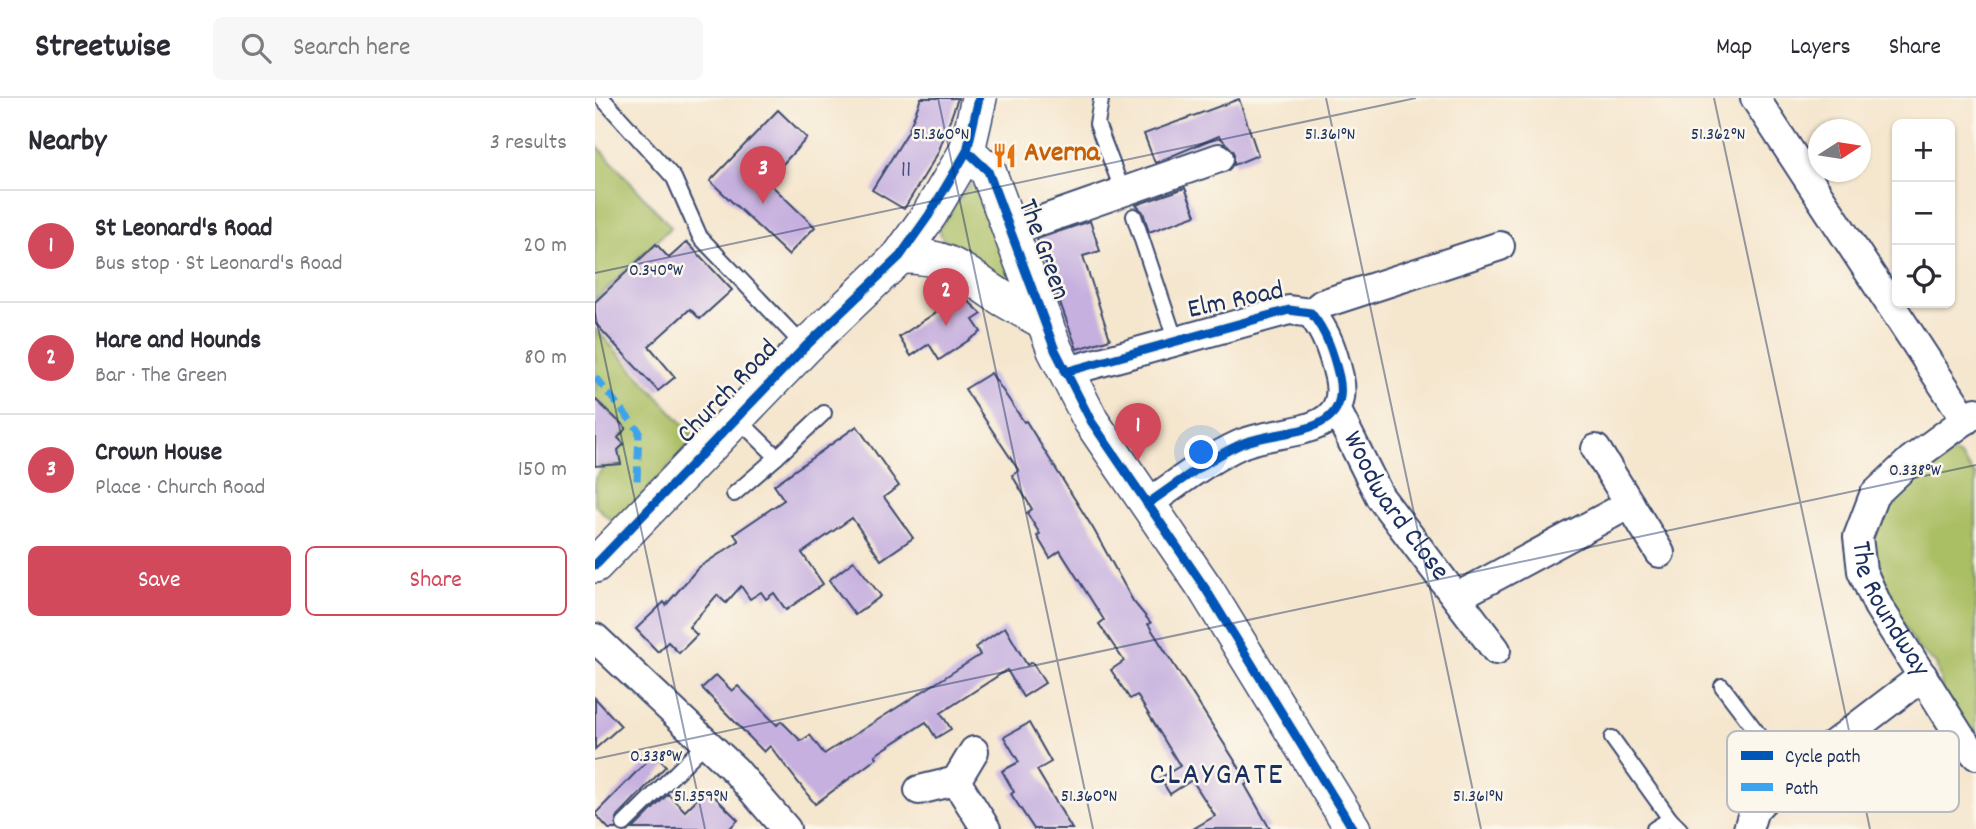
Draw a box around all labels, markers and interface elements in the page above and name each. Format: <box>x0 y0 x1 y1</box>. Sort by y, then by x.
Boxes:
search box <box>213 17 703 80</box>
text: Streetwise <box>35 25 171 72</box>
icon: search <box>237 29 275 67</box>
text: Search here <box>293 30 410 67</box>
text: Map <box>1716 31 1752 65</box>
text: Layers <box>1790 31 1851 65</box>
text: Share <box>1889 31 1941 65</box>
north arrow <box>1808 119 1871 182</box>
map controls <box>1892 119 1955 308</box>
button: + <box>1892 119 1955 182</box>
text: Nearby <box>28 122 106 165</box>
text: 51.360°N <box>913 123 969 148</box>
text: 51.361°N <box>1305 123 1355 148</box>
text: 51.362°N <box>1691 123 1745 148</box>
text: 3 results <box>490 127 567 160</box>
place label: Averna <box>1024 135 1101 175</box>
restaurant icon: Averna <box>990 141 1018 169</box>
pin: 3 <box>740 146 786 204</box>
house number: 11 <box>901 154 911 188</box>
button: − <box>1892 182 1955 245</box>
street label: The Green <box>1005 194 1079 306</box>
text: St Leonard's Road <box>95 211 272 248</box>
text: 1 <box>48 230 54 263</box>
text: 20 m <box>523 230 567 263</box>
button: locate <box>1892 245 1955 308</box>
text: Bus stop · St Leonard's Road <box>95 248 342 281</box>
text: 0.340°W <box>629 259 684 284</box>
pin: 2 <box>923 268 969 326</box>
street label: Elm Road <box>1184 272 1288 332</box>
text: Hare and Hounds <box>95 323 261 360</box>
street label: Church Road <box>669 332 789 454</box>
text: 2 <box>46 342 56 375</box>
text: 80 m <box>524 342 567 375</box>
text: Bar · The Green <box>95 360 227 393</box>
pin: 1 <box>1115 403 1161 461</box>
street label: Woodward Close <box>1331 425 1458 590</box>
text: Crown House <box>95 435 222 472</box>
your location <box>1184 435 1218 469</box>
text: 3 <box>46 454 56 487</box>
text: 150 m <box>518 454 567 487</box>
text: 0.338°W <box>1889 459 1942 484</box>
text: Place · Church Road <box>95 472 265 505</box>
street label: The Roundway <box>1839 539 1939 686</box>
button: Save <box>28 546 291 616</box>
button: Share <box>305 546 567 616</box>
legend <box>1727 731 1959 812</box>
text: 0.338°W <box>630 745 683 770</box>
text: Cycle path <box>1785 745 1860 772</box>
district label: CLAYGATE <box>1149 754 1285 800</box>
text: Path <box>1785 777 1818 804</box>
text: 51.359°N <box>674 785 728 810</box>
text: 51.360°N <box>1061 785 1117 810</box>
text: 51.361°N <box>1453 785 1503 810</box>

